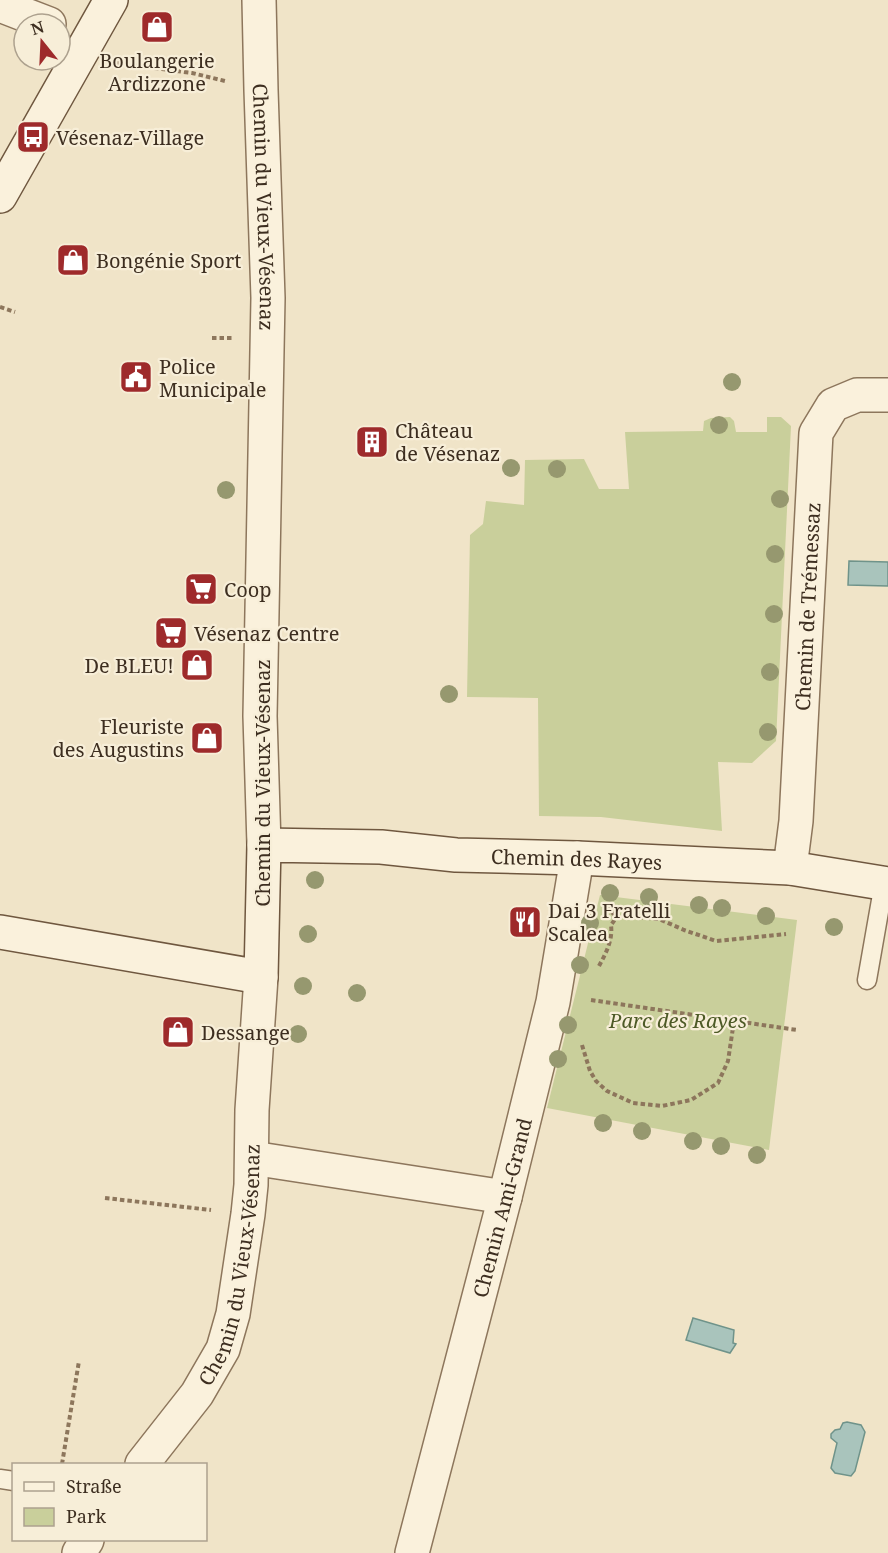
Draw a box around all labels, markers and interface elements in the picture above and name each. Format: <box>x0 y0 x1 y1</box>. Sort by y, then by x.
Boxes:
shop icon: Boulangerie Ardizzone <box>139 9 175 45</box>
north arrow <box>12 12 72 72</box>
text: N <box>28 15 47 40</box>
place label: Boulangerie Ardizzone <box>99 47 215 97</box>
street label: Chemin du Vieux-Vésenaz <box>247 83 282 331</box>
bus stop icon: Vésenaz-Village <box>15 119 51 155</box>
place label: Vésenaz-Village <box>56 124 204 151</box>
shop icon: Bongénie Sport <box>55 242 91 278</box>
place label: Bongénie Sport <box>96 247 241 274</box>
place label: Police Municipale <box>159 353 266 403</box>
public building icon: Police Municipale <box>118 359 154 395</box>
place label: Château de Vésenaz <box>395 417 500 467</box>
building icon: Château de Vésenaz <box>354 424 390 460</box>
street label: Chemin de Trémessaz <box>788 502 826 712</box>
supermarket icon: Coop <box>183 571 219 607</box>
place label: Coop <box>224 576 272 603</box>
supermarket icon: Vésenaz Centre <box>153 615 189 651</box>
place label: Vésenaz Centre <box>194 620 339 647</box>
shop icon: De BLEU! <box>179 647 215 683</box>
place label: De BLEU! <box>85 652 174 679</box>
street label: Chemin du Vieux-Vésenaz <box>249 659 276 907</box>
place label: Fleuriste des Augustins <box>53 713 184 763</box>
shop icon: Fleuriste des Augustins <box>189 720 225 756</box>
street label: Chemin des Rayes <box>491 842 663 875</box>
place label: Dai 3 Fratelli Scalea <box>548 897 671 947</box>
restaurant icon: Dai 3 Fratelli Scalea <box>507 904 543 940</box>
park label: Parc des Rayes <box>608 1007 747 1034</box>
shop icon: Dessange <box>160 1014 196 1050</box>
place label: Dessange <box>201 1019 290 1046</box>
street label: Chemin Ami-Grand <box>466 1115 538 1300</box>
street label: Chemin du Vieux-Vésenaz <box>191 1144 265 1390</box>
legend <box>12 1463 207 1541</box>
text: Straße <box>66 1474 122 1498</box>
text: Park <box>66 1504 106 1528</box>

